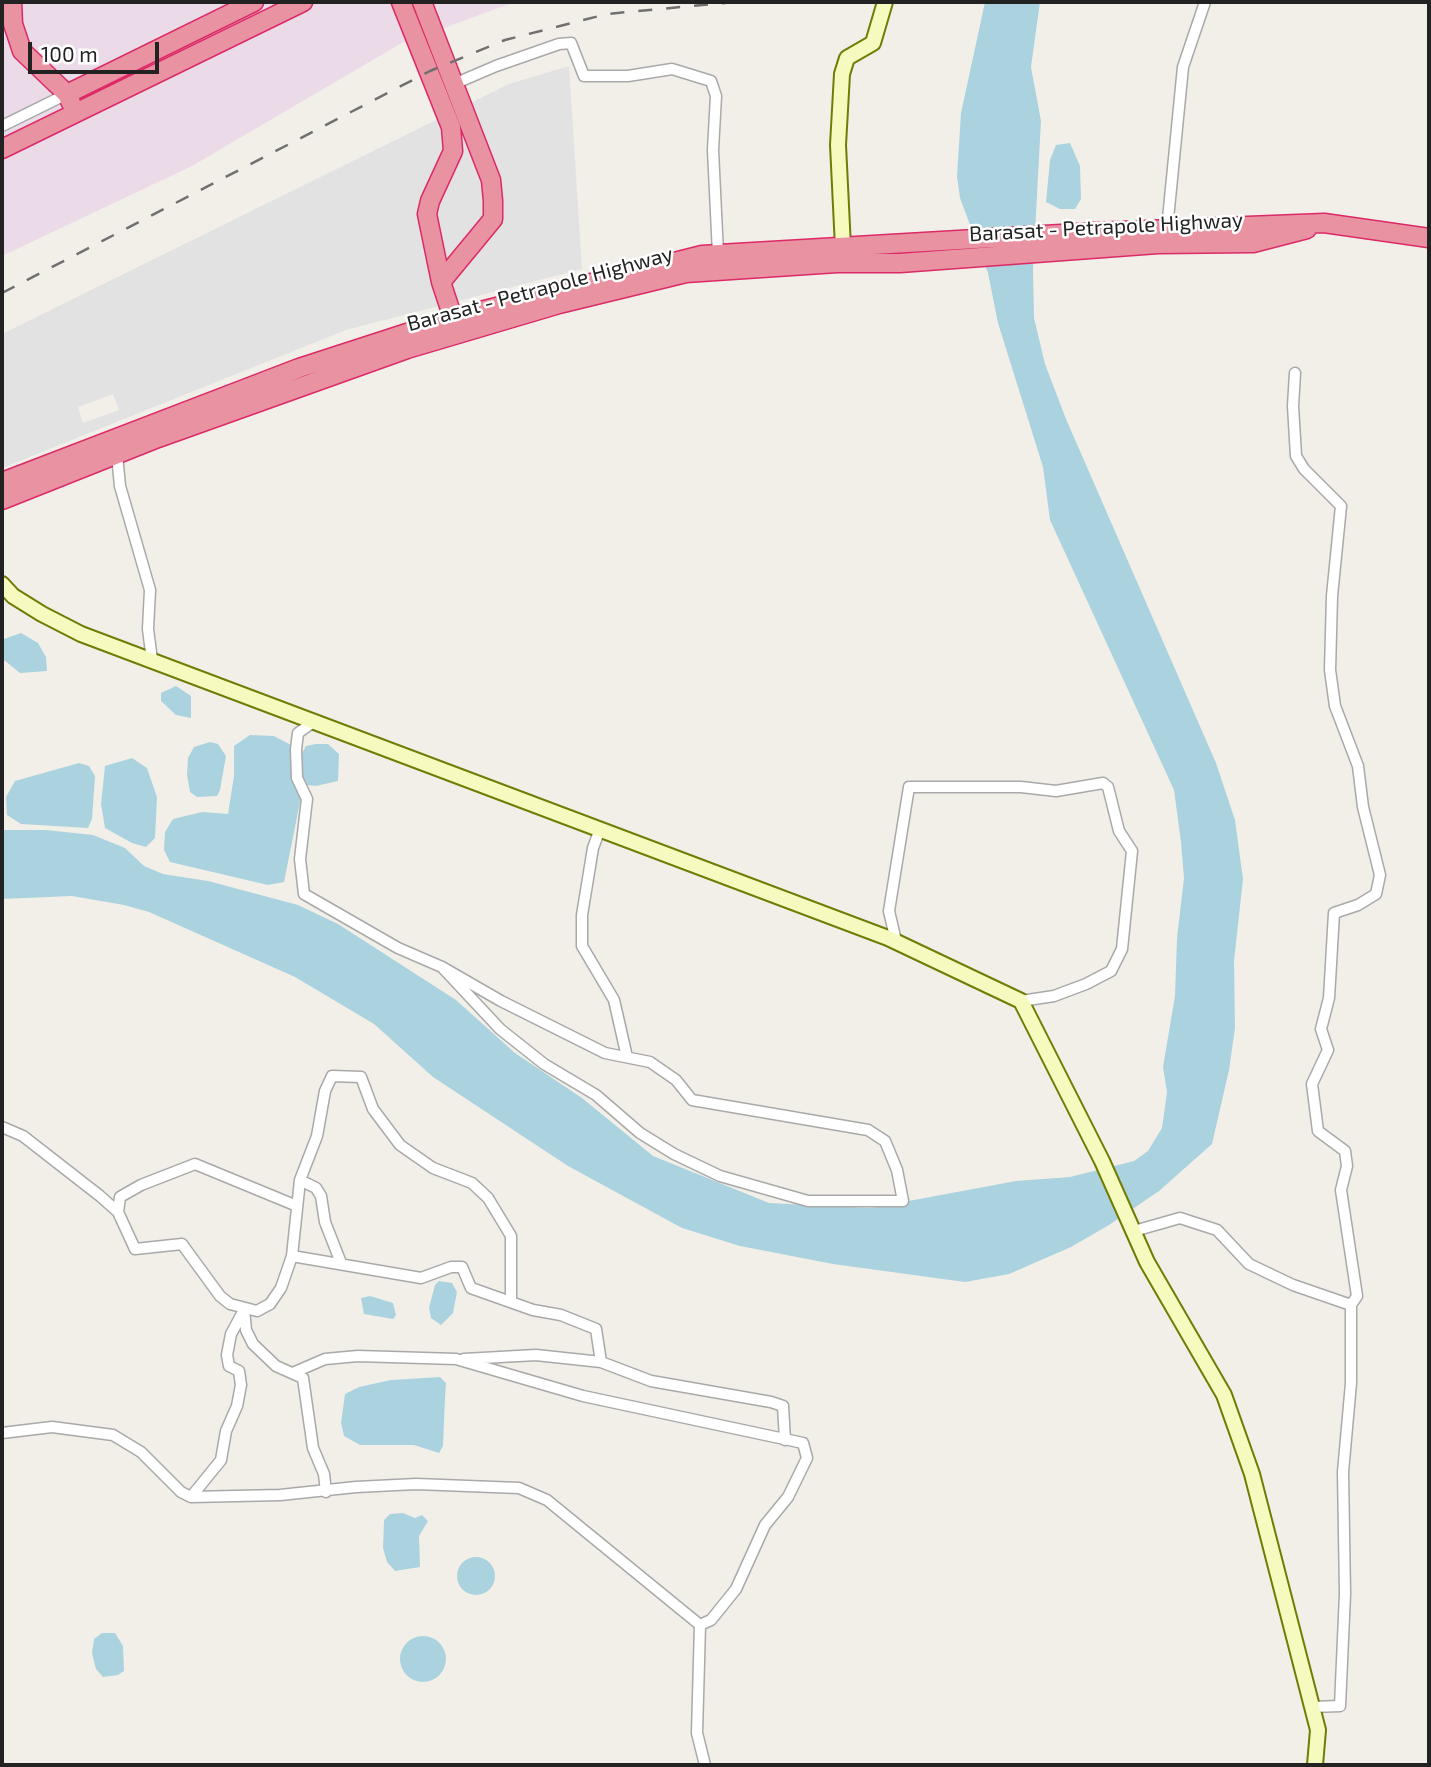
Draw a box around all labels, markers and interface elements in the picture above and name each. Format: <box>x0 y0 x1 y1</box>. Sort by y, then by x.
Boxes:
scale bar <box>32 28 163 72</box>
text: 100 m <box>41 41 98 66</box>
street label: Barasat - Petrapole Highway <box>968 207 1244 247</box>
street label: Barasat - Petrapole Highway <box>404 241 676 337</box>

